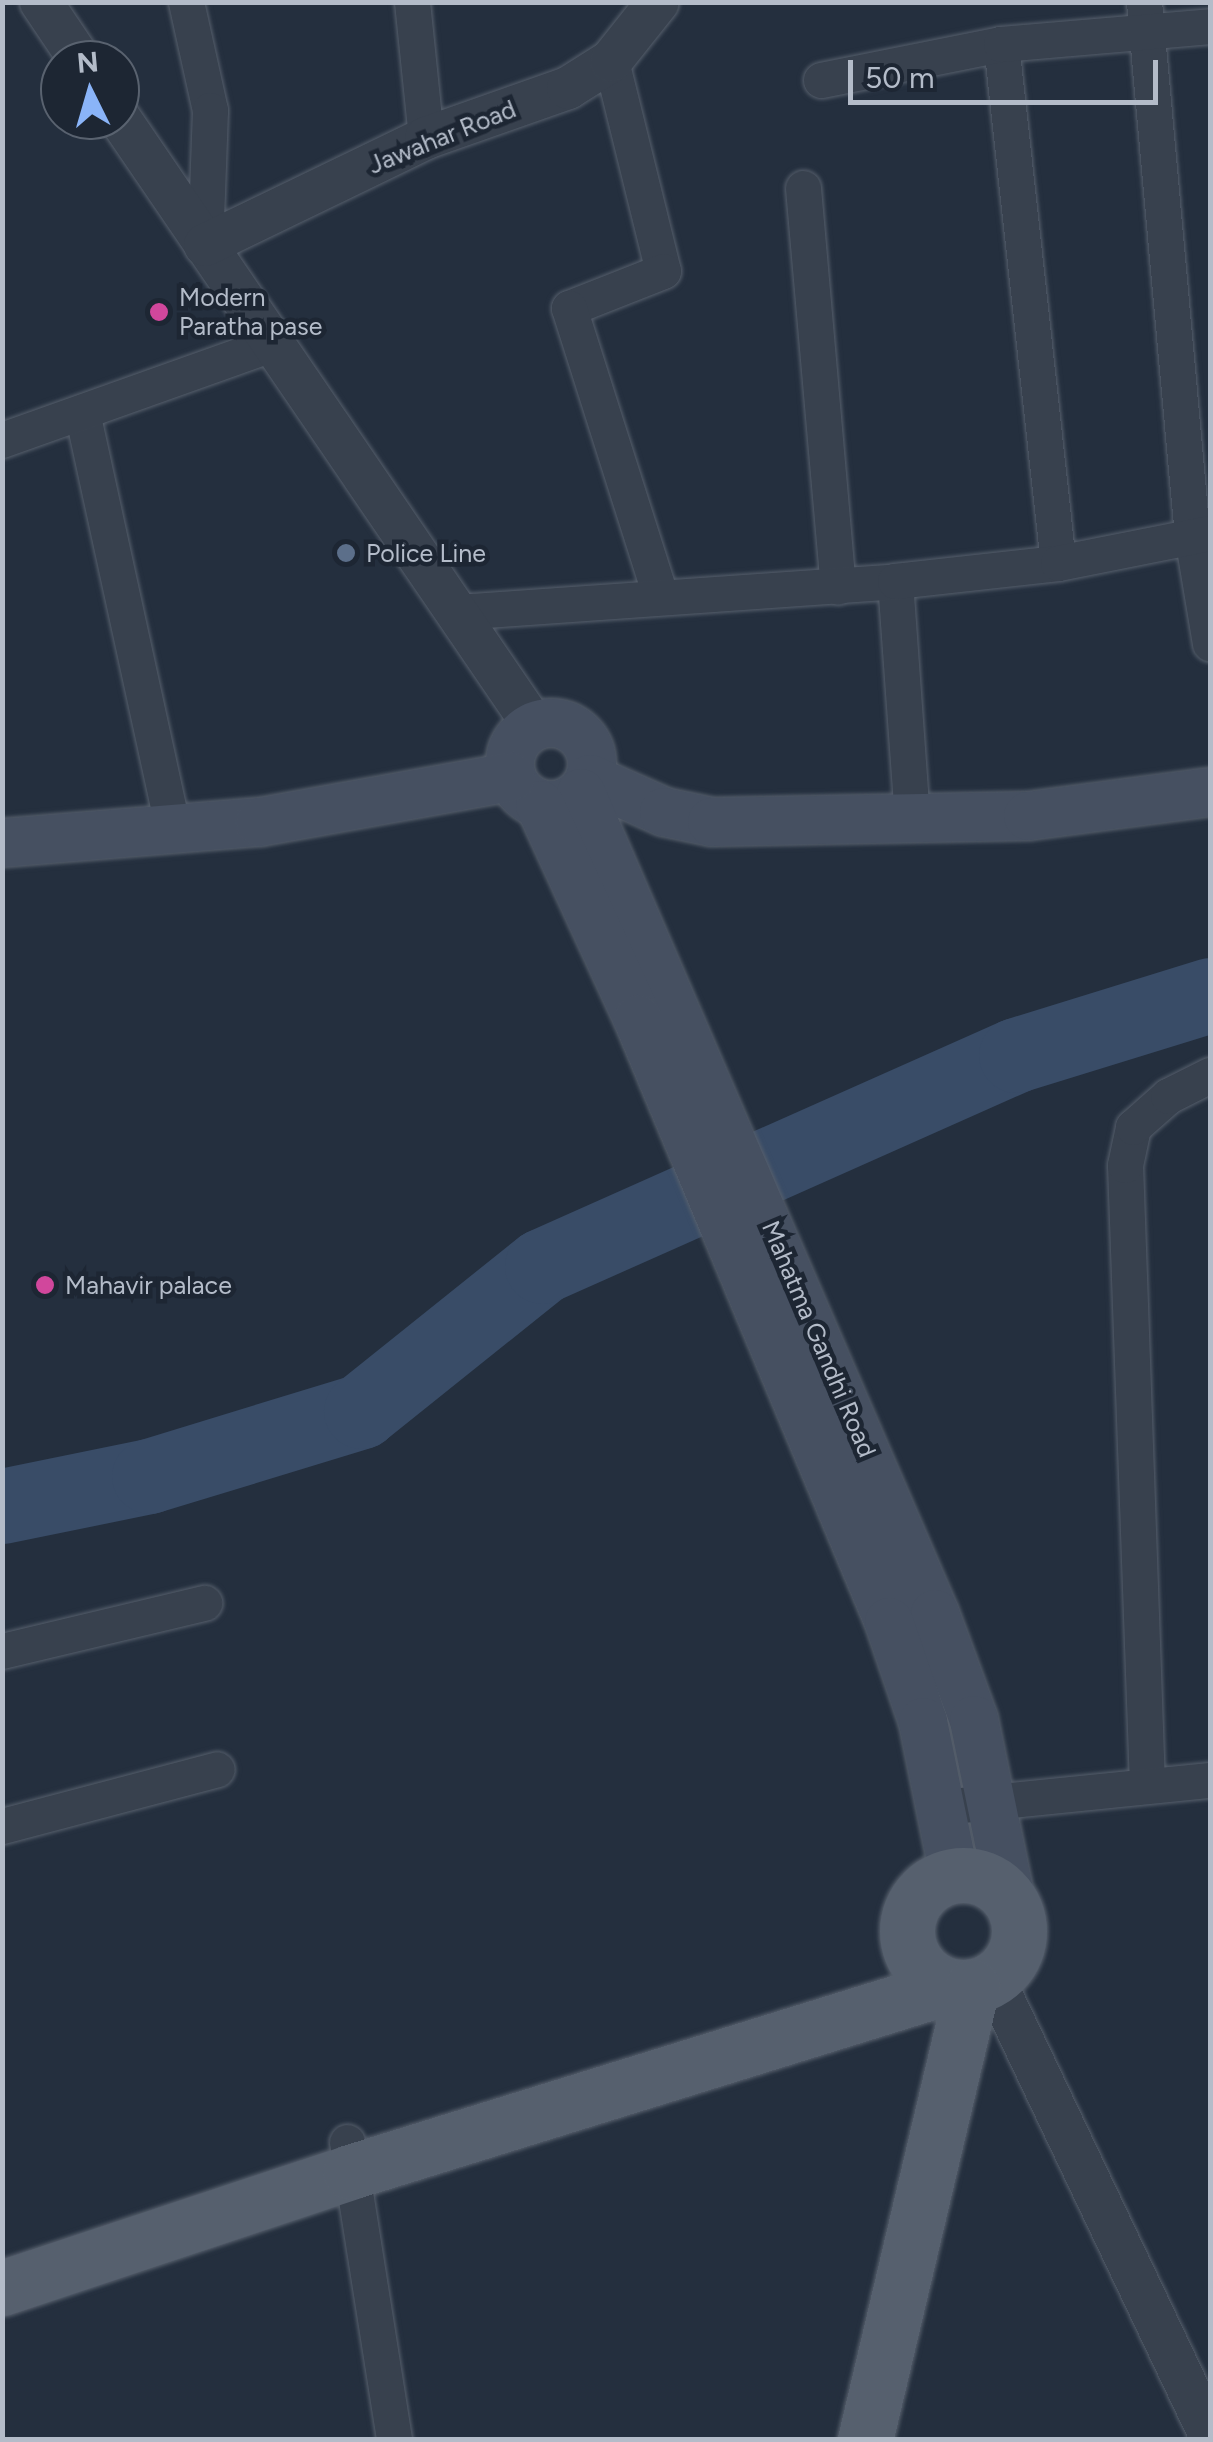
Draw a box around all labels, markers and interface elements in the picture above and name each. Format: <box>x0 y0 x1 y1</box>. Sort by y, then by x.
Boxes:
north arrow <box>40 40 140 140</box>
scale bar <box>853 40 1163 102</box>
text: N <box>75 44 100 80</box>
text: 50 m <box>865 59 934 96</box>
street label: Jawahar Road <box>364 94 520 180</box>
place label: Modern Paratha pase <box>179 283 322 342</box>
marker: Modern Paratha pase <box>148 301 170 323</box>
place label: Police Line <box>366 538 486 568</box>
marker: Police Line <box>335 542 357 564</box>
street label: Mahatma Gandhi Road <box>756 1216 882 1462</box>
place label: Mahavir palace <box>65 1270 232 1300</box>
marker: Mahavir palace <box>34 1274 56 1296</box>

